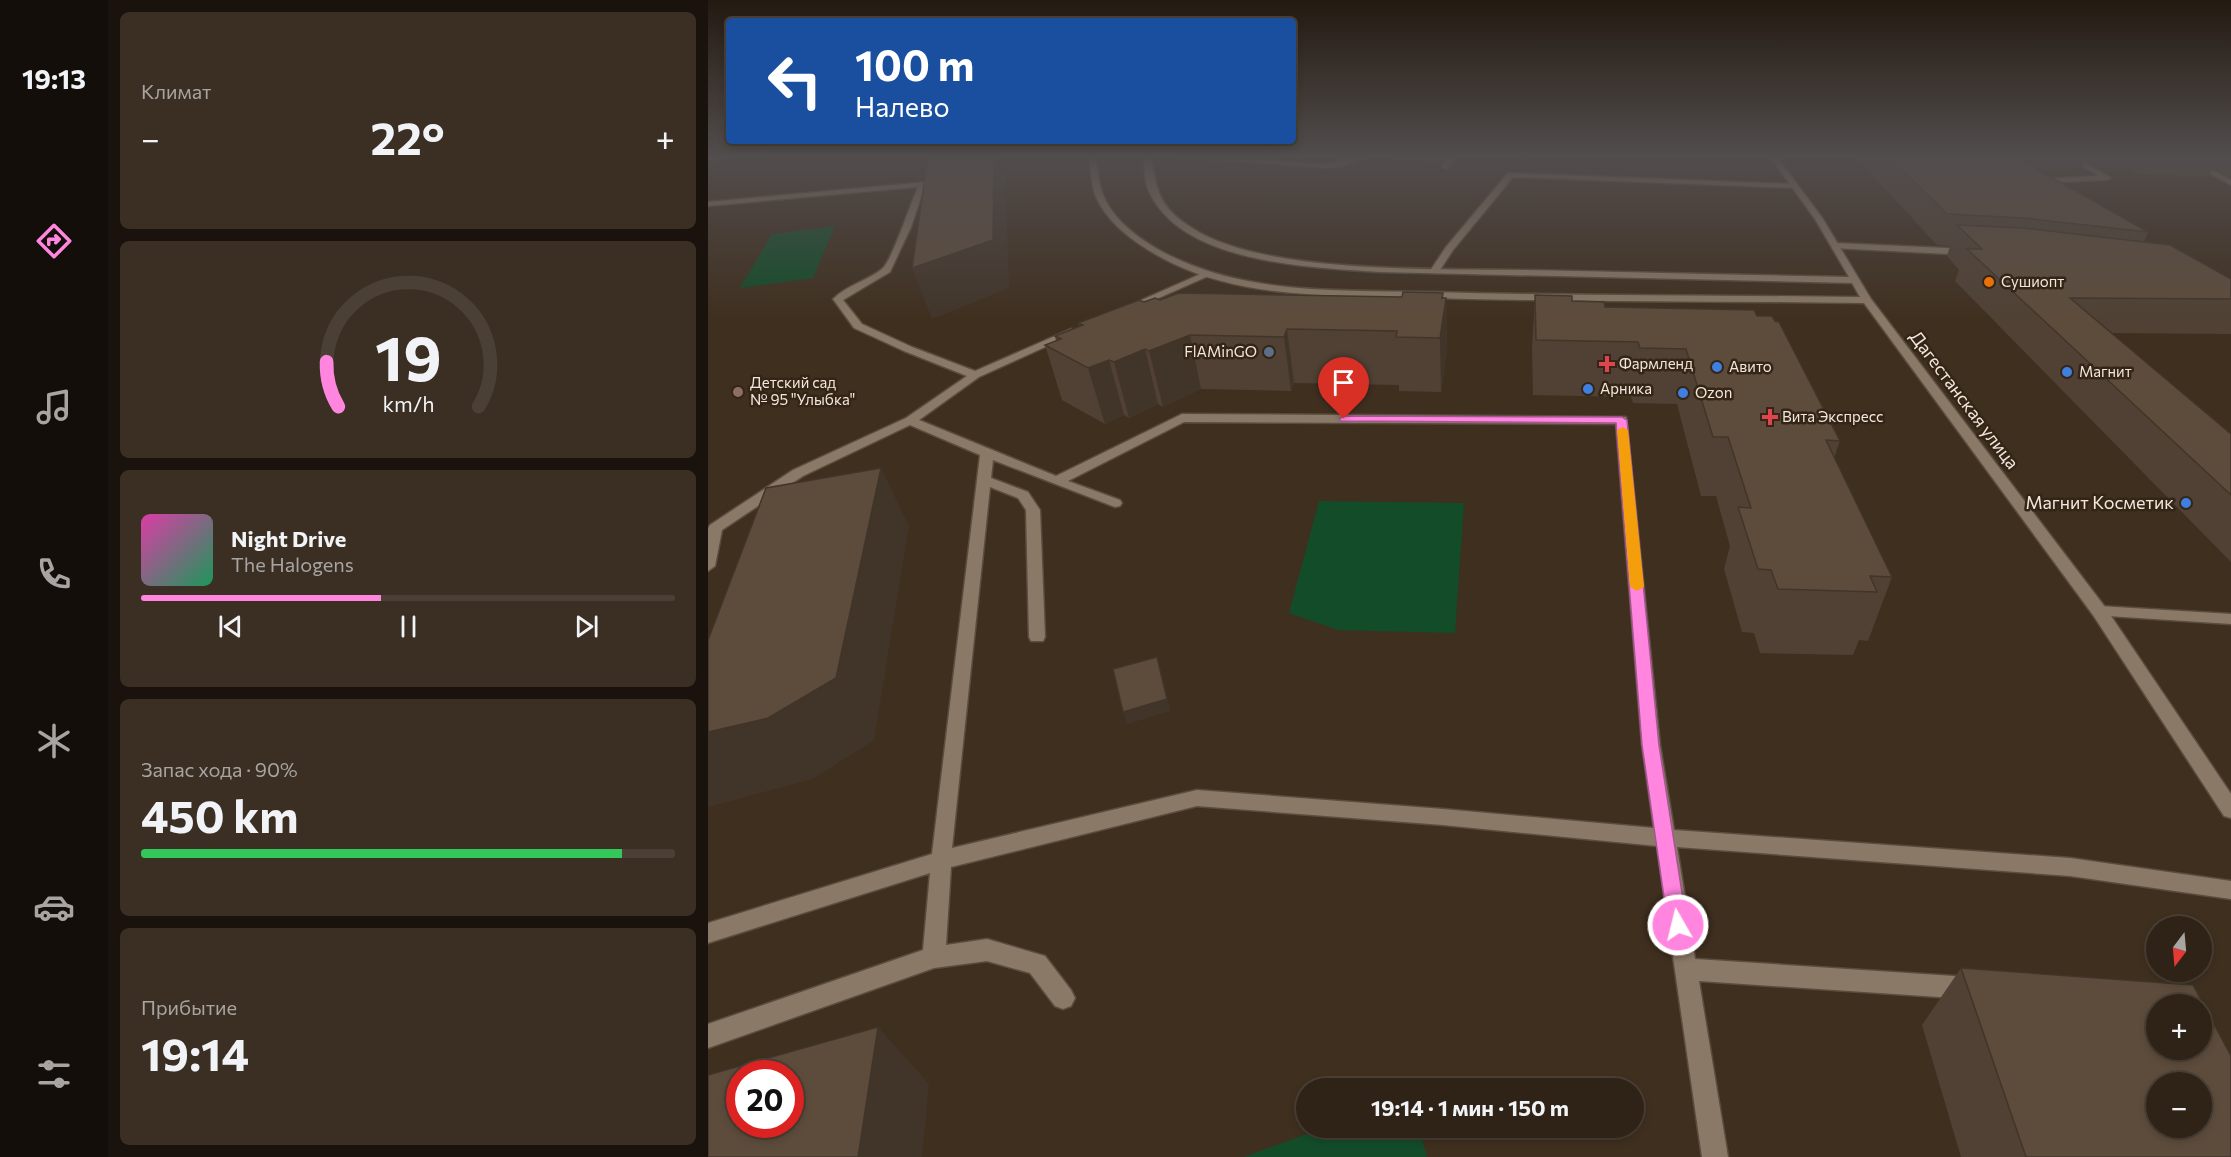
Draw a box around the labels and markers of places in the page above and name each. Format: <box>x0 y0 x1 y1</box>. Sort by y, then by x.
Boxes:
place label: Сушиопт <box>2001 272 2064 290</box>
marker: Сушиопт <box>1982 275 1996 289</box>
place label: FlAMinGO <box>1184 342 1257 360</box>
marker: FlAMinGO <box>1262 345 1276 359</box>
place label: Фармленд <box>1619 354 1693 372</box>
pin <box>1318 357 1369 419</box>
marker: Фармленд <box>1600 357 1614 371</box>
place label: Авито <box>1729 357 1772 375</box>
marker: Авито <box>1710 360 1724 374</box>
place label: Магнит <box>2079 362 2132 380</box>
marker: Магнит <box>2060 365 2074 379</box>
place label: Детский сад № 95 "Улыбка" <box>750 373 855 408</box>
place label: Арника <box>1600 379 1652 397</box>
marker: Арника <box>1581 382 1595 396</box>
place label: Ozon <box>1695 383 1732 401</box>
marker: Детский сад № 95 "Улыбка" <box>731 385 745 399</box>
marker: Ozon <box>1676 386 1690 400</box>
place label: Вита Экспресс <box>1782 407 1883 425</box>
marker: Вита Экспресс <box>1763 410 1777 424</box>
place label: Магнит Косметик <box>2025 491 2174 513</box>
marker: Магнит Косметик <box>2179 496 2193 510</box>

